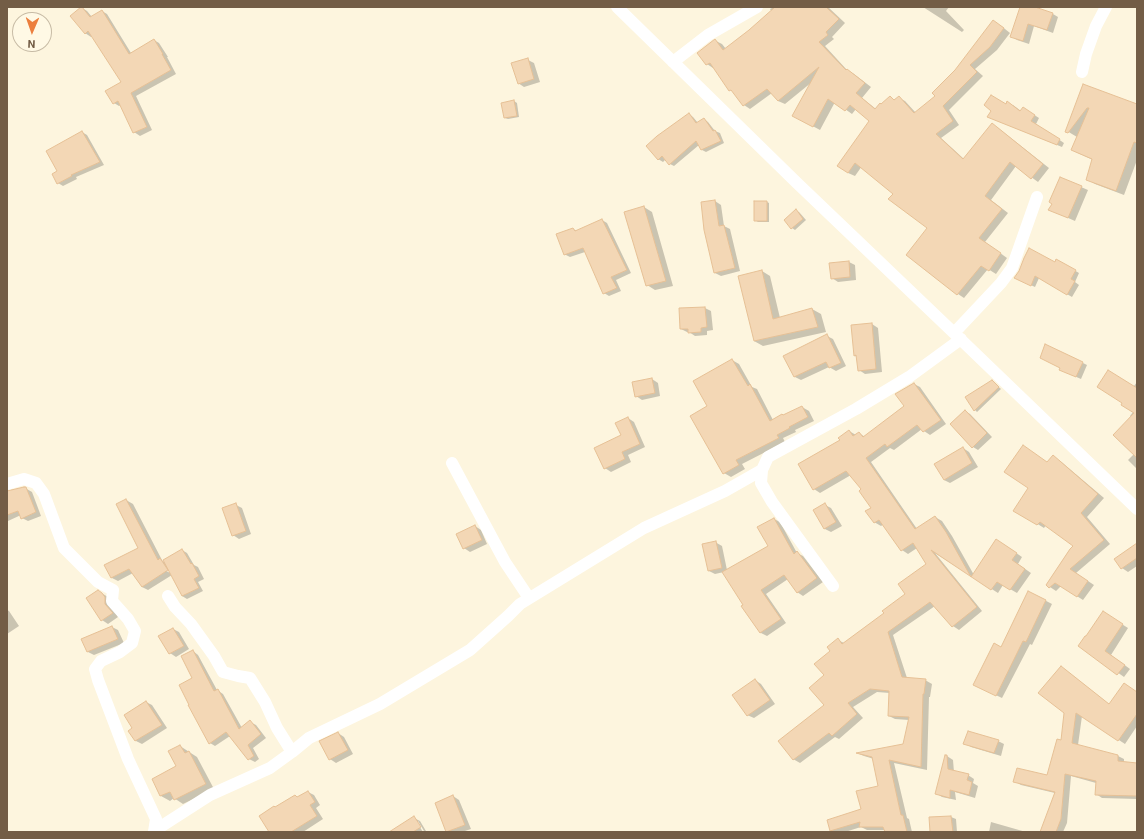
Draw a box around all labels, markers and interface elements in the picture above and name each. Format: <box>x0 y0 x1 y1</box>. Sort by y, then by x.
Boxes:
north arrow <box>12 12 52 52</box>
text: N <box>27 37 36 50</box>

